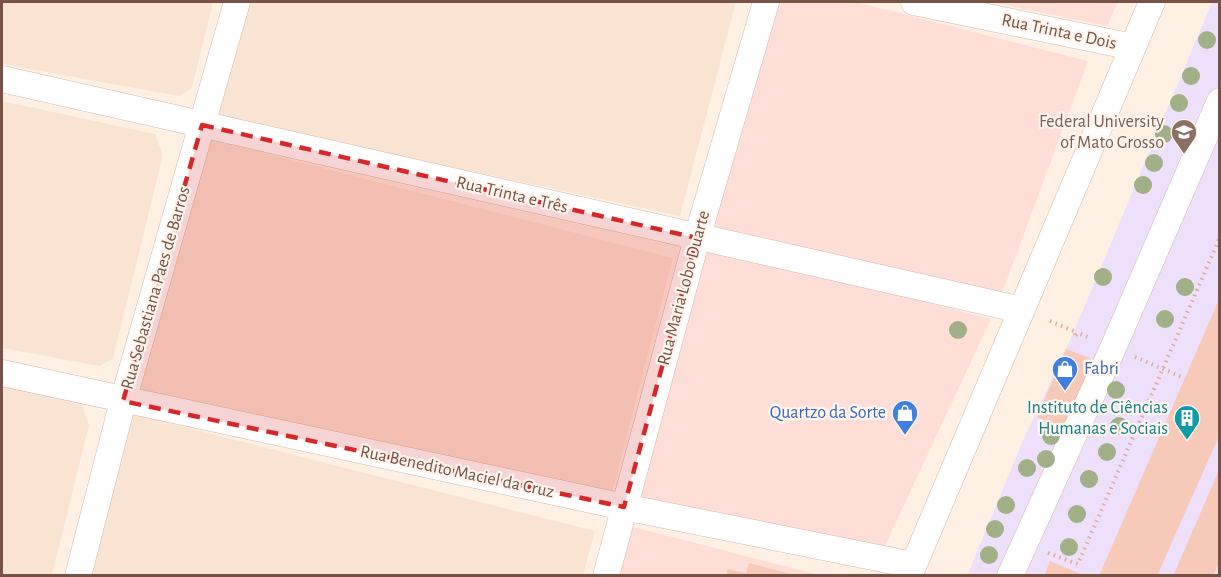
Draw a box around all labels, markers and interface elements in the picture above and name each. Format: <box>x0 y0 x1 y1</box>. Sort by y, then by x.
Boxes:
street label: Rua Trinta e Dois <box>1000 11 1118 53</box>
place label: Federal University of Mato Grosso <box>1039 113 1164 152</box>
school or university icon: Federal University of Mato Grosso <box>1169 117 1199 155</box>
street label: Rua Trinta e Três <box>454 173 570 217</box>
street label: Rua Sebastiana Paes de Barros <box>118 184 194 392</box>
street label: Rua Maria Lobo Duarte <box>655 209 713 367</box>
shop icon: Fabri <box>1050 354 1080 392</box>
place label: Fabri <box>1084 360 1119 378</box>
shop icon: Quartzo da Sorte <box>890 398 920 436</box>
place label: Instituto de Ciências Humanas e Sociais <box>1027 399 1168 438</box>
building icon: Instituto de Ciências Humanas e Sociais <box>1172 403 1202 441</box>
place label: Quartzo da Sorte <box>770 404 886 422</box>
street label: Rua Benedito Maciel da Cruz <box>358 443 556 501</box>

